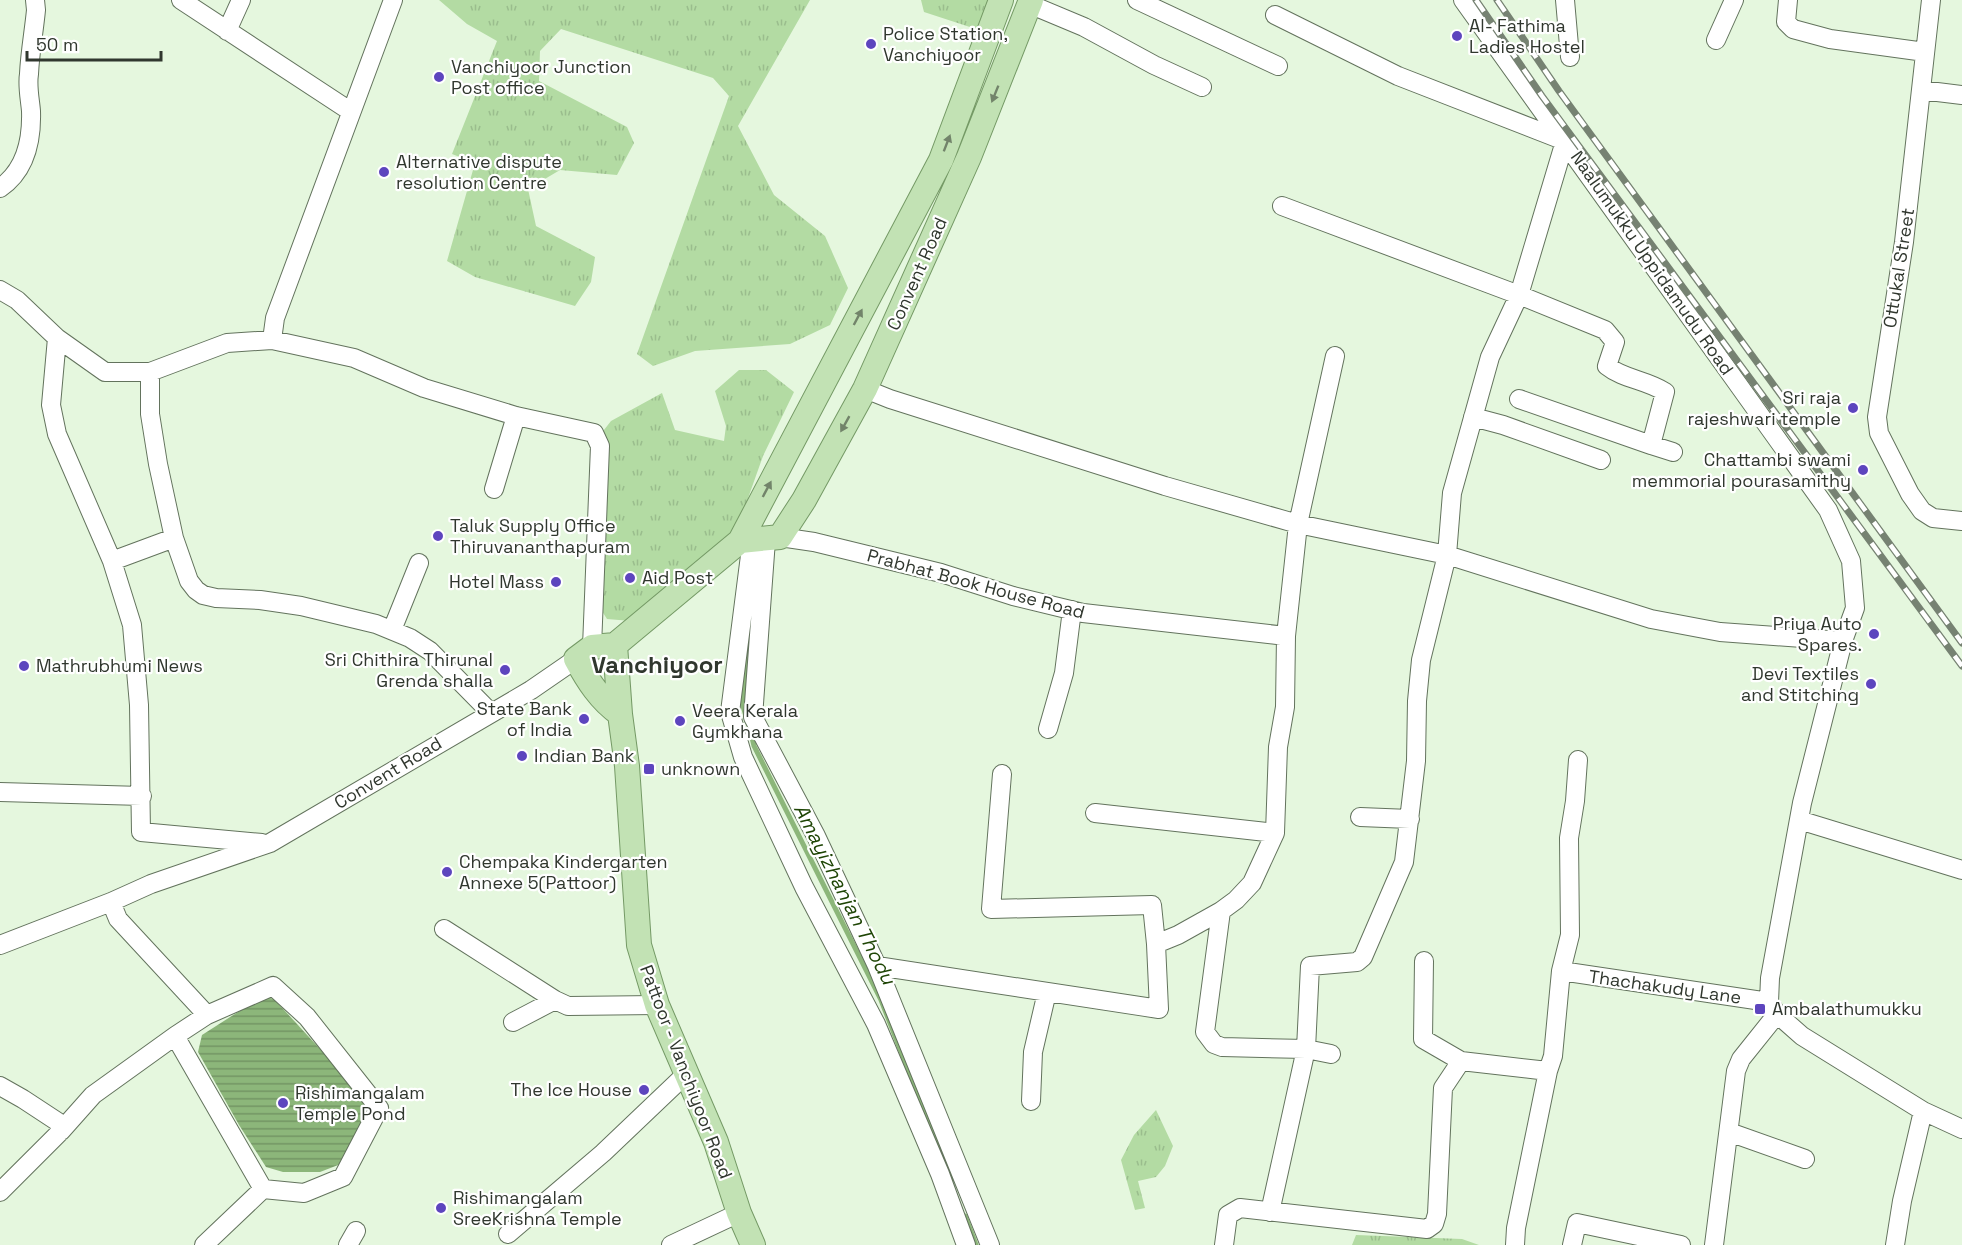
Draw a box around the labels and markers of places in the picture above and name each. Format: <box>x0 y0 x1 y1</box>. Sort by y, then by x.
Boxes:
place label: Al- Fathima Ladies Hostel <box>1469 14 1585 58</box>
place label: Police Station, Vanchiyoor <box>883 22 1008 66</box>
marker: Al- Fathima Ladies Hostel <box>1450 29 1464 43</box>
marker: Police Station, Vanchiyoor <box>864 37 878 51</box>
place label: Vanchiyoor Junction Post office <box>451 55 631 99</box>
marker: Vanchiyoor Junction Post office <box>432 70 446 84</box>
place label: Alternative dispute resolution Centre <box>396 150 562 194</box>
marker: Alternative dispute resolution Centre <box>377 165 391 179</box>
place label: Sri raja rajeshwari temple <box>1687 386 1841 430</box>
marker: Sri raja rajeshwari temple <box>1846 401 1860 415</box>
place label: Chattambi swami memmorial pourasamithy <box>1632 448 1851 492</box>
marker: Chattambi swami memmorial pourasamithy <box>1856 463 1870 477</box>
place label: Taluk Supply Office Thiruvananthapuram <box>450 514 630 558</box>
marker: Taluk Supply Office Thiruvananthapuram <box>431 529 445 543</box>
place label: Aid Post <box>642 566 713 589</box>
place label: Hotel Mass <box>449 570 544 593</box>
marker: Aid Post <box>623 571 637 585</box>
marker: Hotel Mass <box>549 575 563 589</box>
place label: Priya Auto Spares. <box>1773 612 1862 656</box>
marker: Priya Auto Spares. <box>1867 627 1881 641</box>
place label: Sri Chithira Thirunal Grenda shalla <box>325 648 493 692</box>
place label: Mathrubhumi News <box>36 654 203 677</box>
marker: Mathrubhumi News <box>17 659 31 673</box>
place label: Devi Textiles and Stitching <box>1741 662 1859 706</box>
marker: Sri Chithira Thirunal Grenda shalla <box>498 663 512 677</box>
marker: Devi Textiles and Stitching <box>1864 677 1878 691</box>
place label: State Bank of India <box>477 697 572 741</box>
place label: Veera Kerala Gymkhana <box>692 699 798 743</box>
marker: State Bank of India <box>577 712 591 726</box>
marker: Veera Kerala Gymkhana <box>673 714 687 728</box>
place label: Indian Bank <box>534 744 635 767</box>
marker: Indian Bank <box>515 749 529 763</box>
place label: unknown <box>661 757 740 780</box>
marker: unknown <box>642 762 656 776</box>
place label: Chempaka Kindergarten Annexe 5(Pattoor) <box>459 850 668 894</box>
marker: Chempaka Kindergarten Annexe 5(Pattoor) <box>440 865 454 879</box>
place label: Ambalathumukku <box>1772 997 1922 1020</box>
marker: Ambalathumukku <box>1753 1002 1767 1016</box>
place label: The Ice House <box>511 1078 632 1101</box>
place label: Rishimangalam Temple Pond <box>295 1081 425 1125</box>
marker: The Ice House <box>637 1083 651 1097</box>
marker: Rishimangalam Temple Pond <box>276 1096 290 1110</box>
place label: Rishimangalam SreeKrishna Temple <box>453 1186 622 1230</box>
marker: Rishimangalam SreeKrishna Temple <box>434 1201 448 1215</box>

